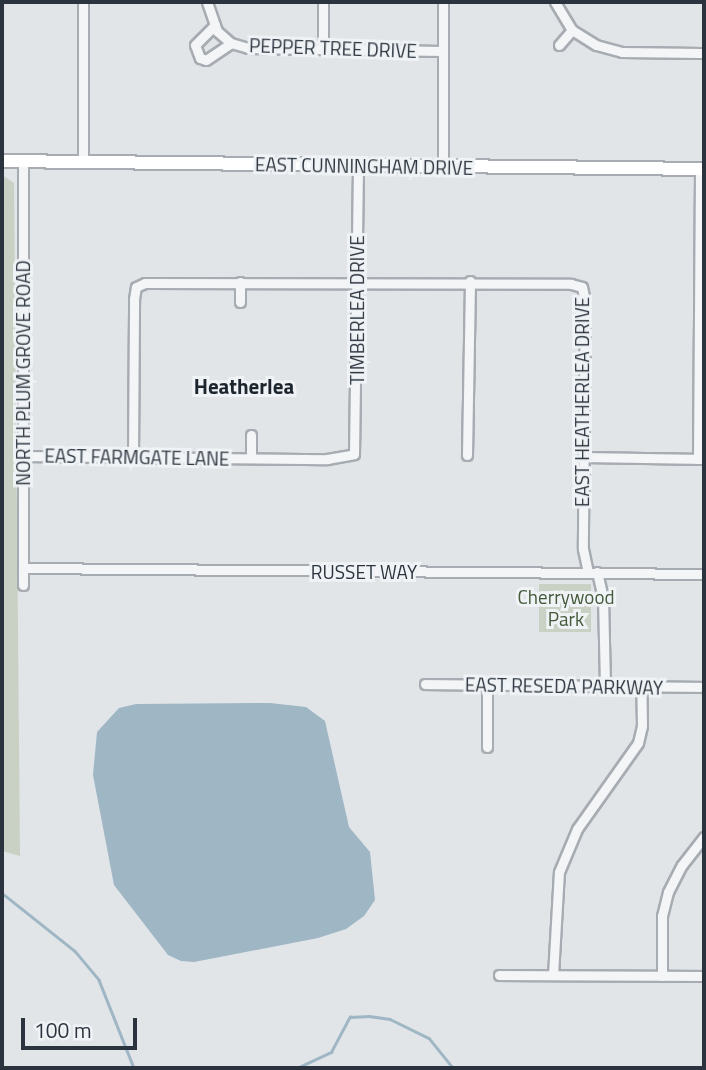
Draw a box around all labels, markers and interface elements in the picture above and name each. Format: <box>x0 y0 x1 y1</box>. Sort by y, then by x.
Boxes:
street label: PEPPER TREE DRIVE <box>249 34 417 62</box>
street label: EAST CUNNINGHAM DRIVE <box>255 153 473 179</box>
street label: TIMBERLEA DRIVE <box>346 235 368 385</box>
street label: NORTH PLUM GROVE ROAD <box>12 260 34 486</box>
street label: EAST HEATHERLEA DRIVE <box>571 297 593 507</box>
district label: Heatherlea <box>194 373 294 399</box>
street label: EAST FARMGATE LANE <box>44 444 230 470</box>
street label: RUSSET WAY <box>311 561 417 583</box>
park label: Cherrywood Park <box>518 586 614 630</box>
street label: EAST RESEDA PARKWAY <box>465 673 663 699</box>
scale bar <box>24 1004 140 1048</box>
text: 100 m <box>34 1014 91 1046</box>

